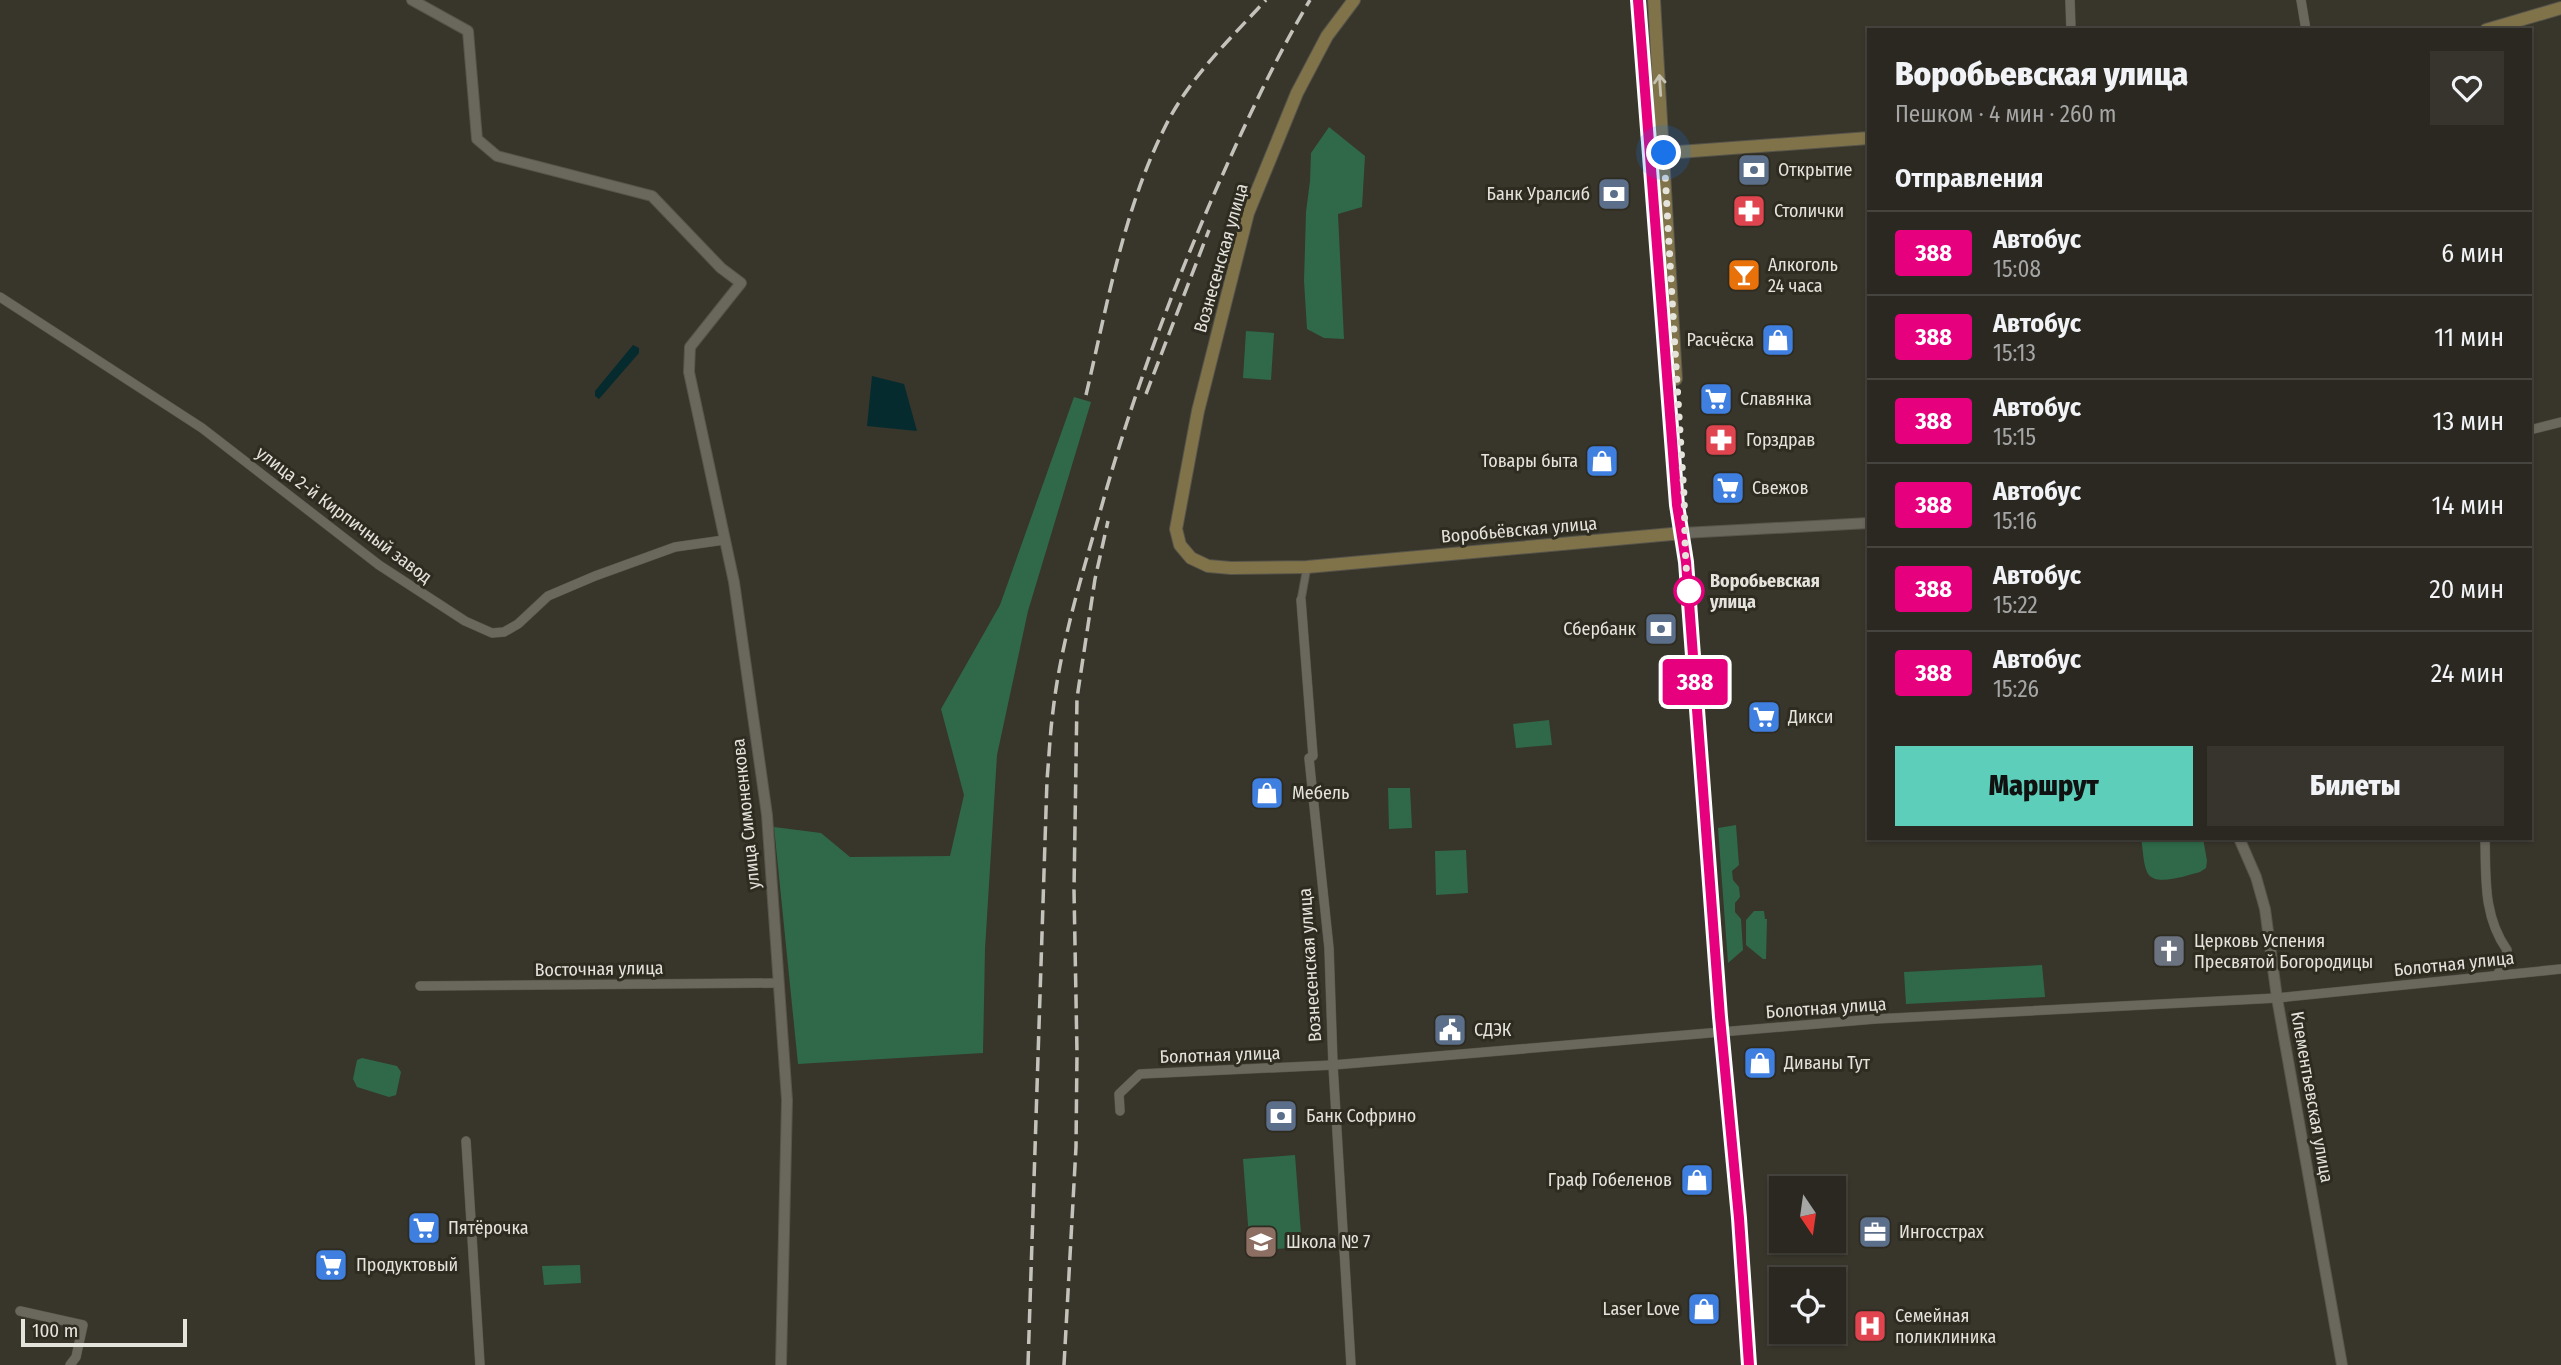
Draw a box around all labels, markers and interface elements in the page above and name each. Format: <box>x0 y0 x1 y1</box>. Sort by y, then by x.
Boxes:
button: heart <box>2430 51 2504 125</box>
text: Воробьевская улица <box>1895 54 2188 94</box>
one-way arrow <box>1653 74 1666 96</box>
text: Пешком · 4 мин · 260 m <box>1895 100 2116 128</box>
your location <box>1646 135 1681 170</box>
bank icon: Открытие <box>1735 151 1773 189</box>
place label: Открытие <box>1778 159 1853 181</box>
text: Отправления <box>1895 163 2044 194</box>
bank icon: Банк Уралсиб <box>1595 175 1633 213</box>
street label: Вознесенская улица <box>1189 181 1253 335</box>
place label: Банк Уралсиб <box>1487 183 1590 205</box>
pharmacy icon: Столички <box>1730 192 1768 230</box>
place label: Столички <box>1774 200 1844 222</box>
text: Автобус <box>1993 224 2081 255</box>
text: 6 мин <box>2441 238 2504 269</box>
text: 388 <box>1915 239 1952 267</box>
place label: Алкоголь 24 часа <box>1768 254 1838 297</box>
text: 15:08 <box>1993 255 2041 283</box>
bar icon: Алкоголь 24 часа <box>1725 256 1763 294</box>
text: Автобус <box>1993 308 2081 339</box>
shop icon: Расчёска <box>1759 321 1797 359</box>
text: 11 мин <box>2434 322 2504 353</box>
text: 388 <box>1915 323 1952 351</box>
place label: Расчёска <box>1687 329 1754 351</box>
text: 15:13 <box>1993 339 2036 367</box>
supermarket icon: Славянка <box>1697 380 1735 418</box>
place label: Славянка <box>1740 388 1812 410</box>
text: Автобус <box>1993 392 2081 423</box>
text: 13 мин <box>2432 406 2504 437</box>
text: 388 <box>1915 407 1952 435</box>
pharmacy icon: Горздрав <box>1702 421 1740 459</box>
text: 15:15 <box>1993 423 2036 451</box>
place label: Горздрав <box>1746 429 1815 451</box>
street label: улица 2-й Кирпичный завод <box>252 442 436 588</box>
shop icon: Товары быта <box>1583 442 1621 480</box>
place label: Товары быта <box>1481 450 1578 472</box>
supermarket icon: Свежов <box>1709 469 1747 507</box>
text: Автобус <box>1993 476 2081 507</box>
place label: Свежов <box>1752 477 1808 499</box>
text: 14 мин <box>2432 490 2504 521</box>
text: 388 <box>1915 491 1952 519</box>
text: 15:16 <box>1993 507 2037 535</box>
street label: Воробьёвская улица <box>1440 512 1598 548</box>
text: Автобус <box>1993 560 2081 591</box>
place label: Воробьевская улица <box>1709 570 1820 613</box>
text: 20 мин <box>2429 574 2504 605</box>
text: 388 <box>1915 575 1952 603</box>
marker: Воробьевская улица <box>1674 576 1704 606</box>
text: 15:22 <box>1993 591 2038 619</box>
bank icon: Сбербанк <box>1642 610 1680 648</box>
place label: Сбербанк <box>1563 618 1637 640</box>
text: Автобус <box>1993 644 2081 675</box>
text: 24 мин <box>2431 658 2504 689</box>
line badge: 388 <box>1655 659 1735 705</box>
text: 388 <box>1915 659 1952 687</box>
text: 388 <box>1677 668 1713 696</box>
text: 15:26 <box>1993 675 2039 703</box>
supermarket icon: Дикси <box>1745 698 1783 736</box>
place label: Дикси <box>1787 706 1833 728</box>
street label: улица Симоненкова <box>727 737 765 891</box>
button: Маршрут <box>1895 746 2193 826</box>
button: Билеты <box>2207 746 2504 826</box>
shop icon: Мебель <box>1248 774 1286 812</box>
place label: Мебель <box>1292 782 1349 804</box>
street label: Вознесенская улица <box>1294 887 1326 1043</box>
place label: Церковь Успения Пресвятой Богородицы <box>2194 930 2373 973</box>
church icon: Церковь Успения Пресвятой Богородицы <box>2150 932 2188 970</box>
street label: Болотная улица <box>2393 947 2516 981</box>
street label: Восточная улица <box>534 957 664 981</box>
street label: Болотная улица <box>1765 993 1887 1023</box>
street label: Клементьевская улица <box>2286 1010 2338 1185</box>
public building icon: СДЭК <box>1431 1011 1469 1049</box>
place label: СДЭК <box>1474 1019 1512 1041</box>
street label: Болотная улица <box>1159 1042 1281 1068</box>
shop icon: Диваны Тут <box>1741 1044 1779 1082</box>
place label: Диваны Тут <box>1783 1052 1871 1074</box>
bank icon: Банк Софрино <box>1262 1097 1300 1135</box>
place label: Банк Софрино <box>1306 1105 1416 1127</box>
shop icon: Граф Гобеленов <box>1678 1161 1716 1199</box>
place label: Граф Гобеленов <box>1548 1169 1672 1191</box>
north arrow <box>1769 1176 1846 1253</box>
map controls <box>1769 1176 1846 1344</box>
supermarket icon: Пятёрочка <box>405 1209 443 1247</box>
office icon: Ингосстрах <box>1856 1213 1894 1251</box>
place label: Пятёрочка <box>448 1217 529 1239</box>
place label: Ингосстрах <box>1899 1221 1984 1243</box>
school or university icon: Школа № 7 <box>1242 1223 1280 1261</box>
place label: Школа № 7 <box>1286 1231 1370 1253</box>
supermarket icon: Продуктовый <box>312 1246 350 1284</box>
place label: Продуктовый <box>356 1254 458 1276</box>
button: locate <box>1769 1267 1846 1344</box>
shop icon: Laser Love <box>1685 1290 1723 1328</box>
place label: Laser Love <box>1603 1298 1680 1320</box>
place label: Семейная поликлиника <box>1895 1305 1997 1348</box>
hospital icon: Семейная поликлиника <box>1851 1307 1889 1345</box>
scale bar <box>21 1316 187 1348</box>
text: 100 m <box>32 1319 78 1342</box>

